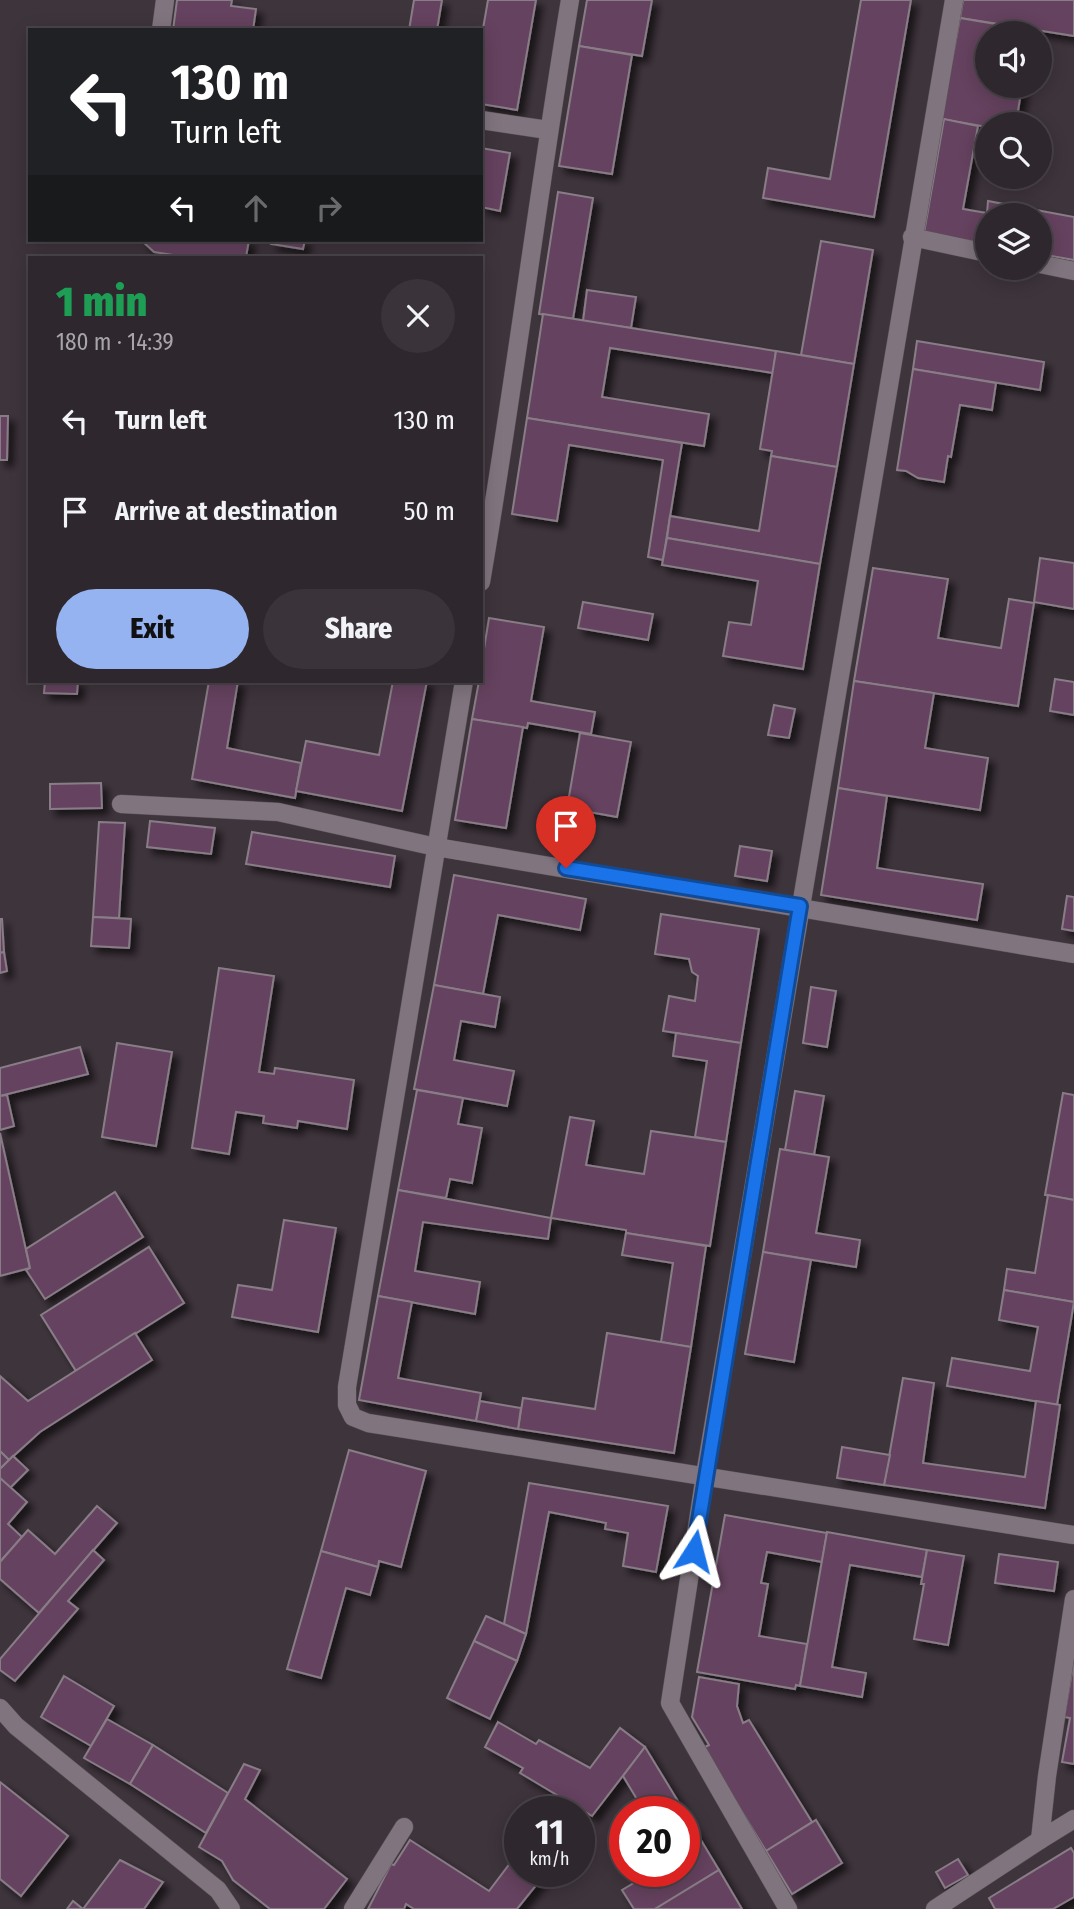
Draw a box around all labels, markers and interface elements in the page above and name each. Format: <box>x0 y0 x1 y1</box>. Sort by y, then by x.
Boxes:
map controls <box>975 21 1052 280</box>
button: sound <box>975 21 1052 98</box>
text: 130 m <box>171 53 289 112</box>
icon: left <box>56 56 147 147</box>
button: search <box>975 112 1052 189</box>
text: Turn left <box>171 113 281 151</box>
icon: left <box>164 189 202 227</box>
icon: ahead <box>237 189 275 227</box>
icon: right <box>310 189 348 227</box>
button: layers <box>975 203 1052 280</box>
text: 1 min <box>56 277 147 327</box>
button: close <box>381 279 455 353</box>
text: 180 m · 14:39 <box>56 328 174 356</box>
icon: left <box>56 402 94 440</box>
text: Turn left <box>115 405 207 436</box>
text: 130 m <box>393 405 455 436</box>
icon: arrive <box>56 493 94 531</box>
text: Arrive at destination <box>115 496 338 527</box>
text: 50 m <box>403 496 455 527</box>
button: Exit <box>56 589 249 669</box>
button: Share <box>263 589 455 669</box>
pin <box>536 796 596 868</box>
icon: arrive <box>547 807 585 845</box>
position arrow <box>657 1514 731 1588</box>
speed limit sign: 20 <box>609 1796 700 1887</box>
text: 11 <box>535 1811 564 1853</box>
text: km/h <box>529 1848 570 1870</box>

